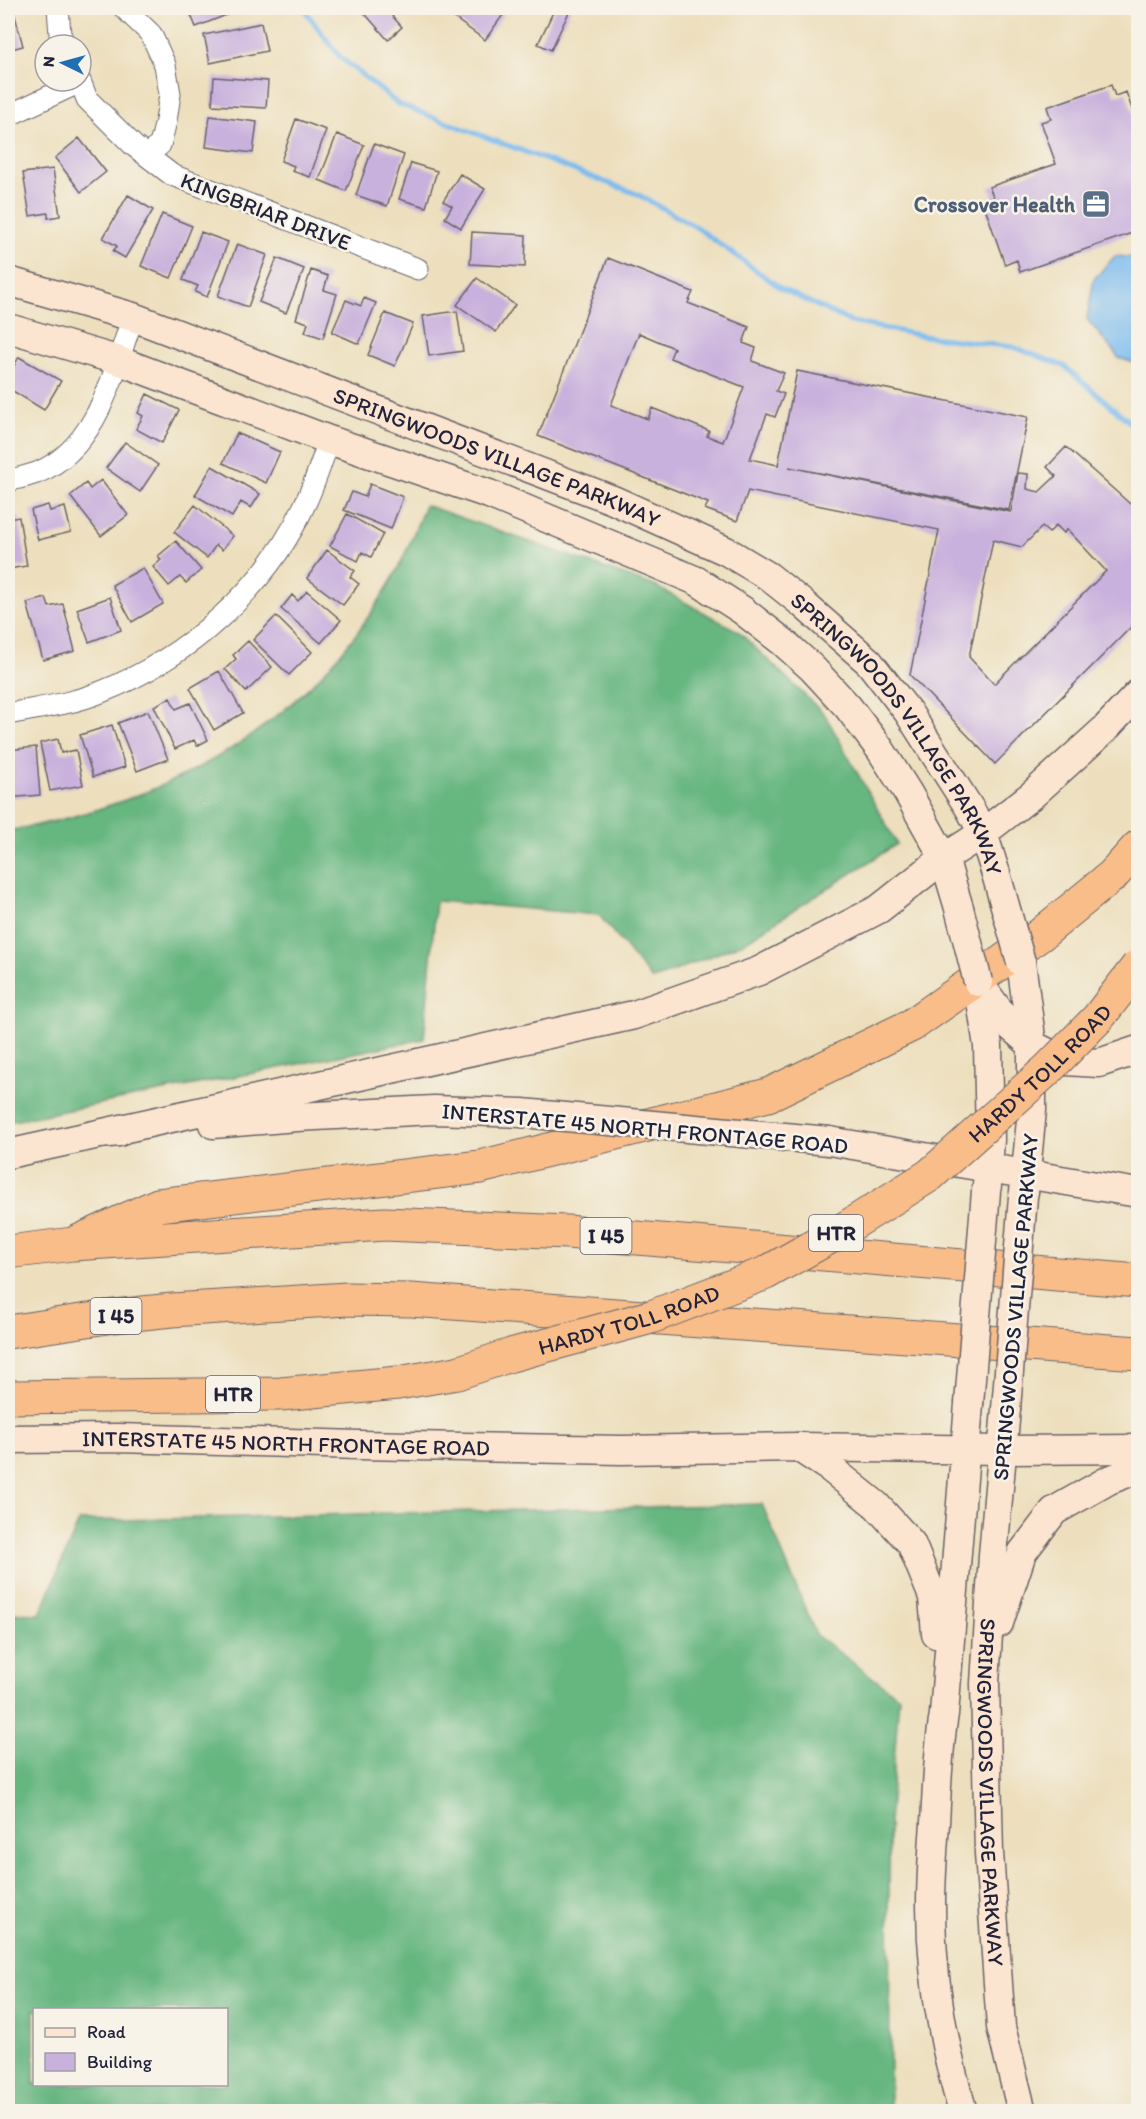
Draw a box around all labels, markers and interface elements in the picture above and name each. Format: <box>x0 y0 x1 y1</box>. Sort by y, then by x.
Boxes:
north arrow <box>33 33 93 93</box>
text: N <box>39 56 58 68</box>
street label: KINGBRIAR DRIVE <box>177 167 355 256</box>
office icon: Crossover Health <box>1080 188 1112 220</box>
place label: Crossover Health <box>914 191 1076 218</box>
street label: SPRINGWOODS VILLAGE PARKWAY <box>330 382 665 534</box>
street label: SPRINGWOODS VILLAGE PARKWAY <box>785 587 1009 879</box>
street label: HARDY TOLL ROAD <box>963 999 1118 1148</box>
street label: INTERSTATE 45 NORTH FRONTAGE ROAD <box>441 1097 849 1160</box>
street label: SPRINGWOODS VILLAGE PARKWAY <box>987 1132 1044 1482</box>
road number: HTR <box>809 1215 863 1251</box>
road number: I 45 <box>580 1218 632 1254</box>
street label: HARDY TOLL ROAD <box>535 1279 724 1361</box>
road number: I 45 <box>90 1298 142 1334</box>
road number: HTR <box>206 1376 260 1412</box>
street label: INTERSTATE 45 NORTH FRONTAGE ROAD <box>82 1425 490 1461</box>
street label: SPRINGWOODS VILLAGE PARKWAY <box>971 1617 1010 1967</box>
legend <box>33 2008 228 2086</box>
text: Road <box>87 2021 126 2043</box>
text: Building <box>87 2051 153 2073</box>

